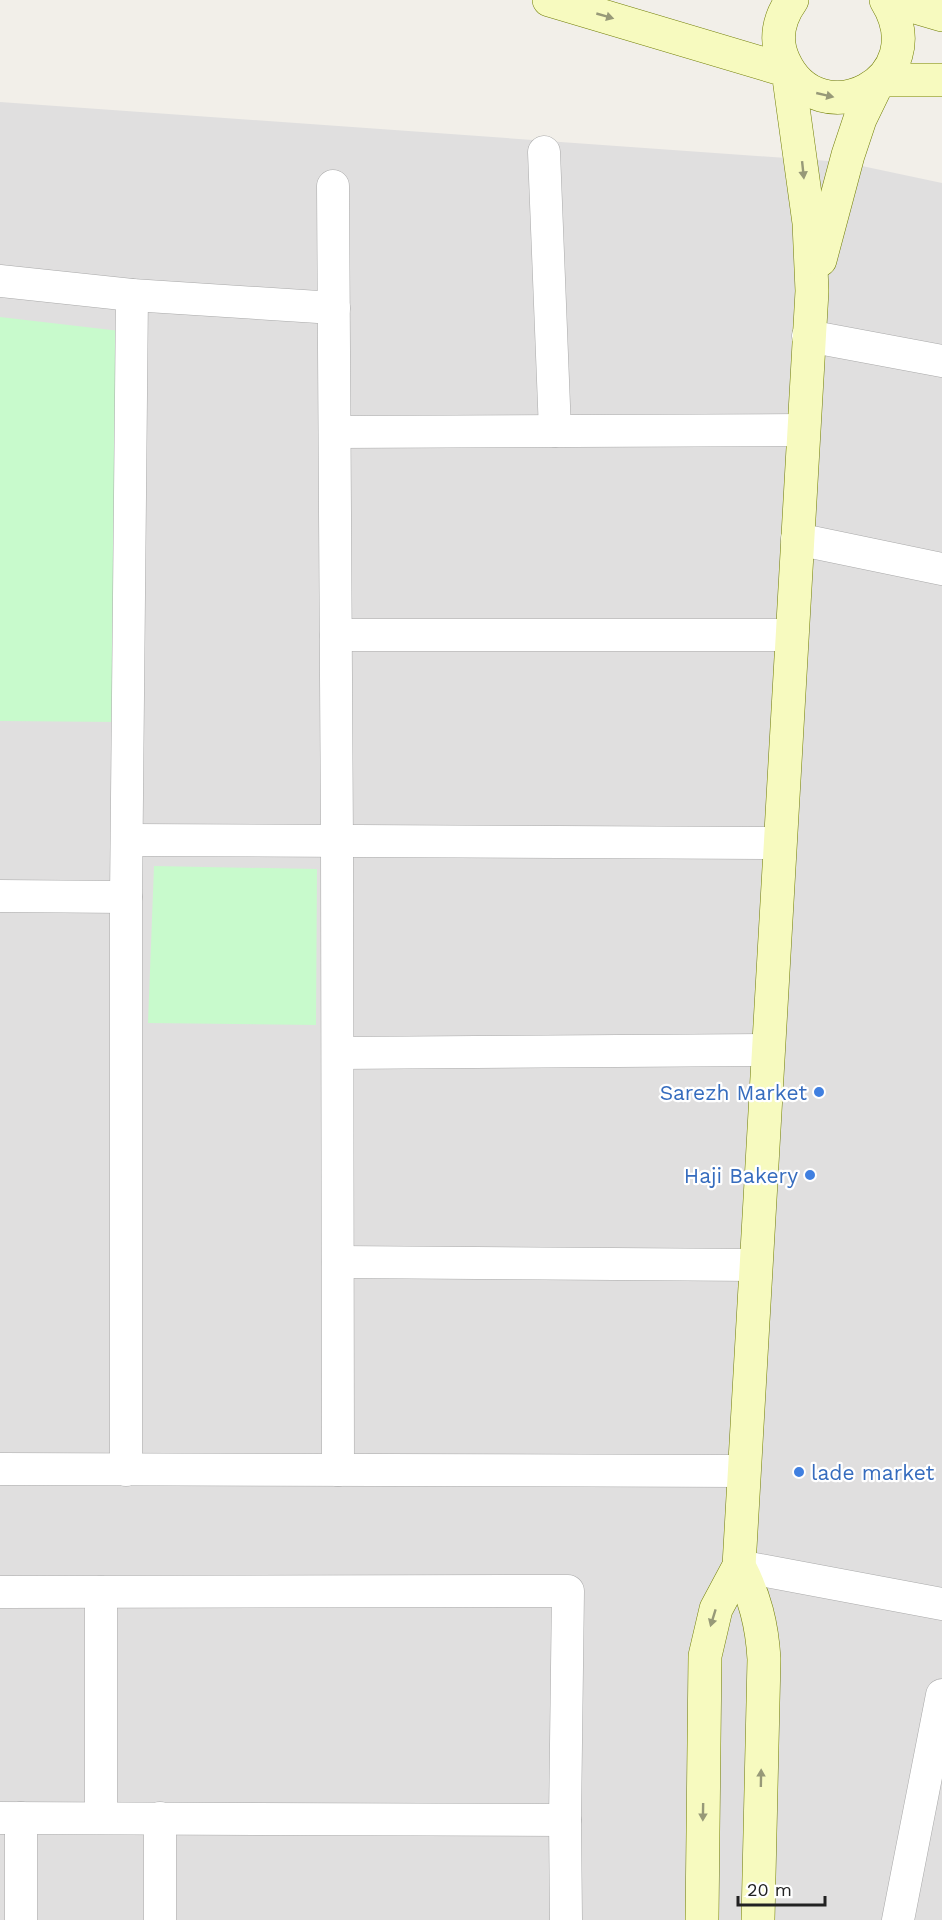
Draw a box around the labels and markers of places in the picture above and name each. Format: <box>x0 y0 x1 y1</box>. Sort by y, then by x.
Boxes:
place label: Sarezh Market <box>660 1080 807 1105</box>
marker: Sarezh Market <box>812 1085 826 1099</box>
place label: Haji Bakery <box>684 1163 798 1188</box>
marker: Haji Bakery <box>803 1168 817 1182</box>
place label: lade market <box>811 1460 935 1485</box>
marker: lade market <box>792 1465 806 1479</box>

